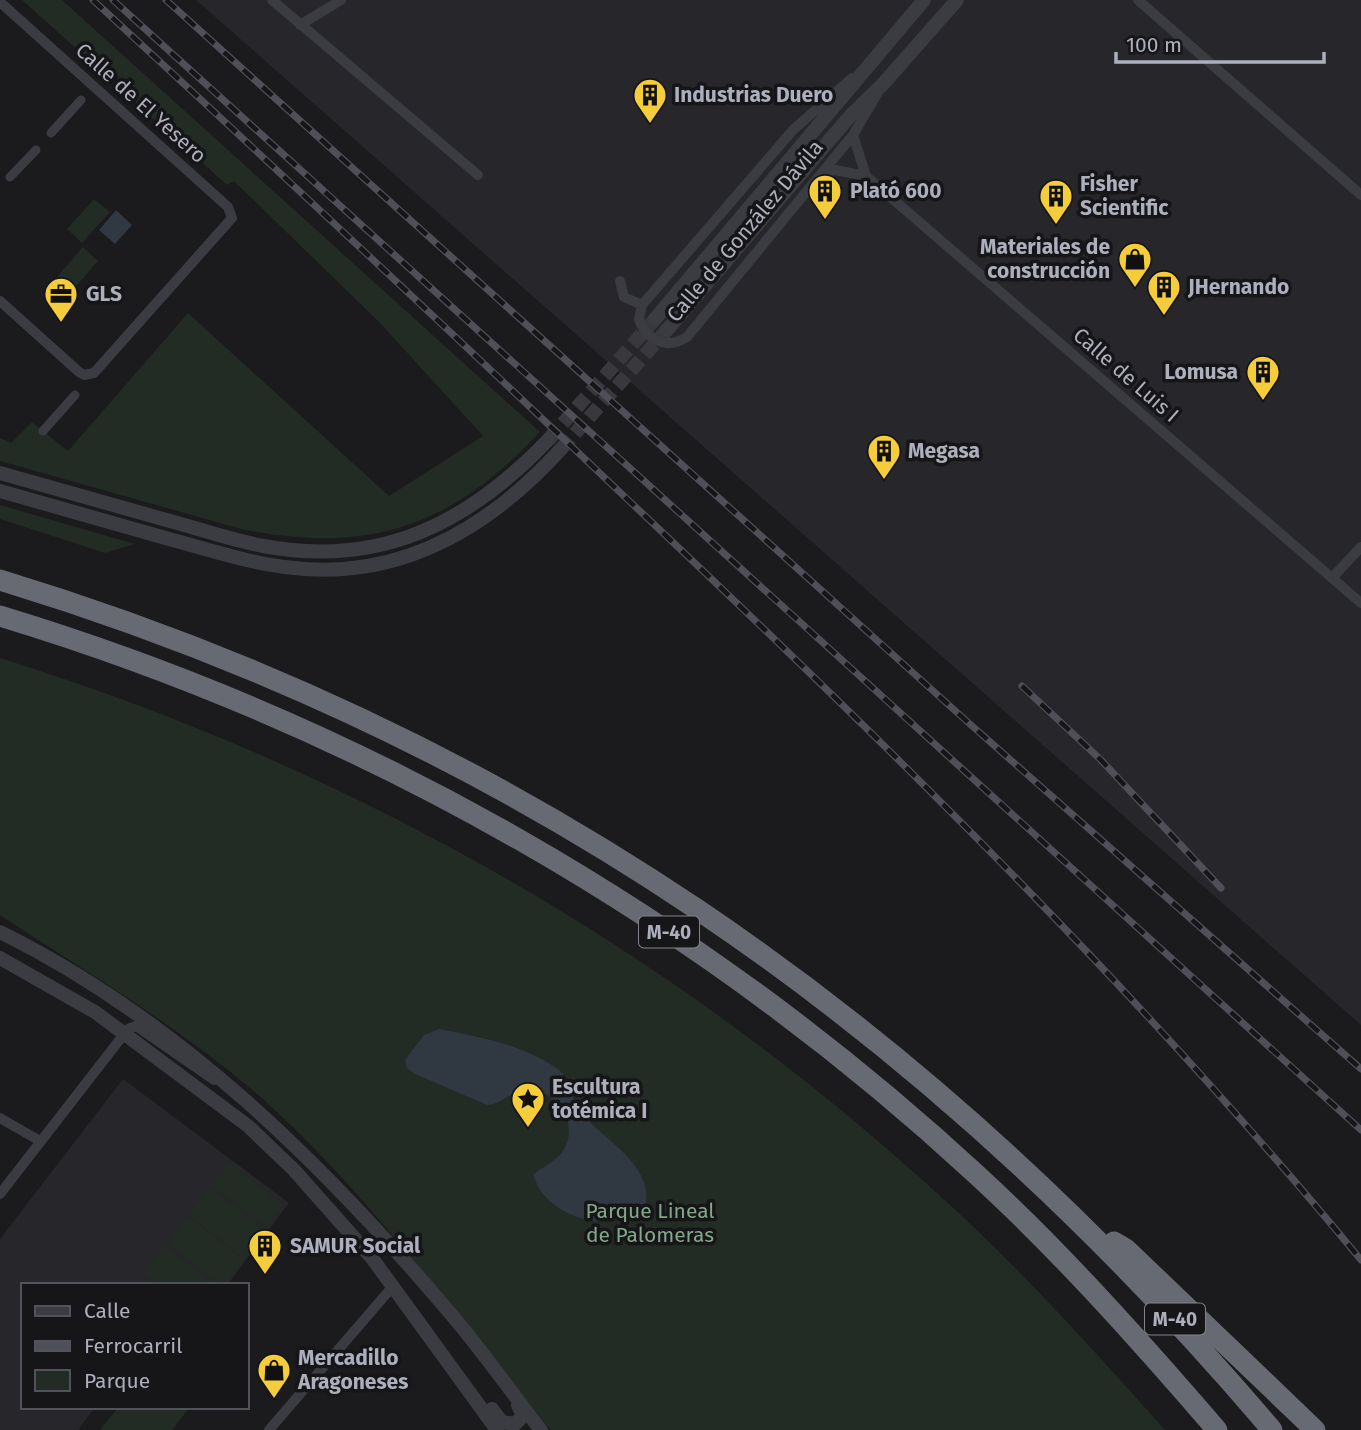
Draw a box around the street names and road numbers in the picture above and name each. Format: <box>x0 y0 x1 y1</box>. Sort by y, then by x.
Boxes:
street label: Calle de El Yesero <box>70 37 212 169</box>
street label: Calle de González Dávila <box>661 135 829 327</box>
street label: Calle de Luis I <box>1068 322 1184 428</box>
road number: M-40 <box>639 916 699 948</box>
road number: M-40 <box>1145 1303 1205 1334</box>

